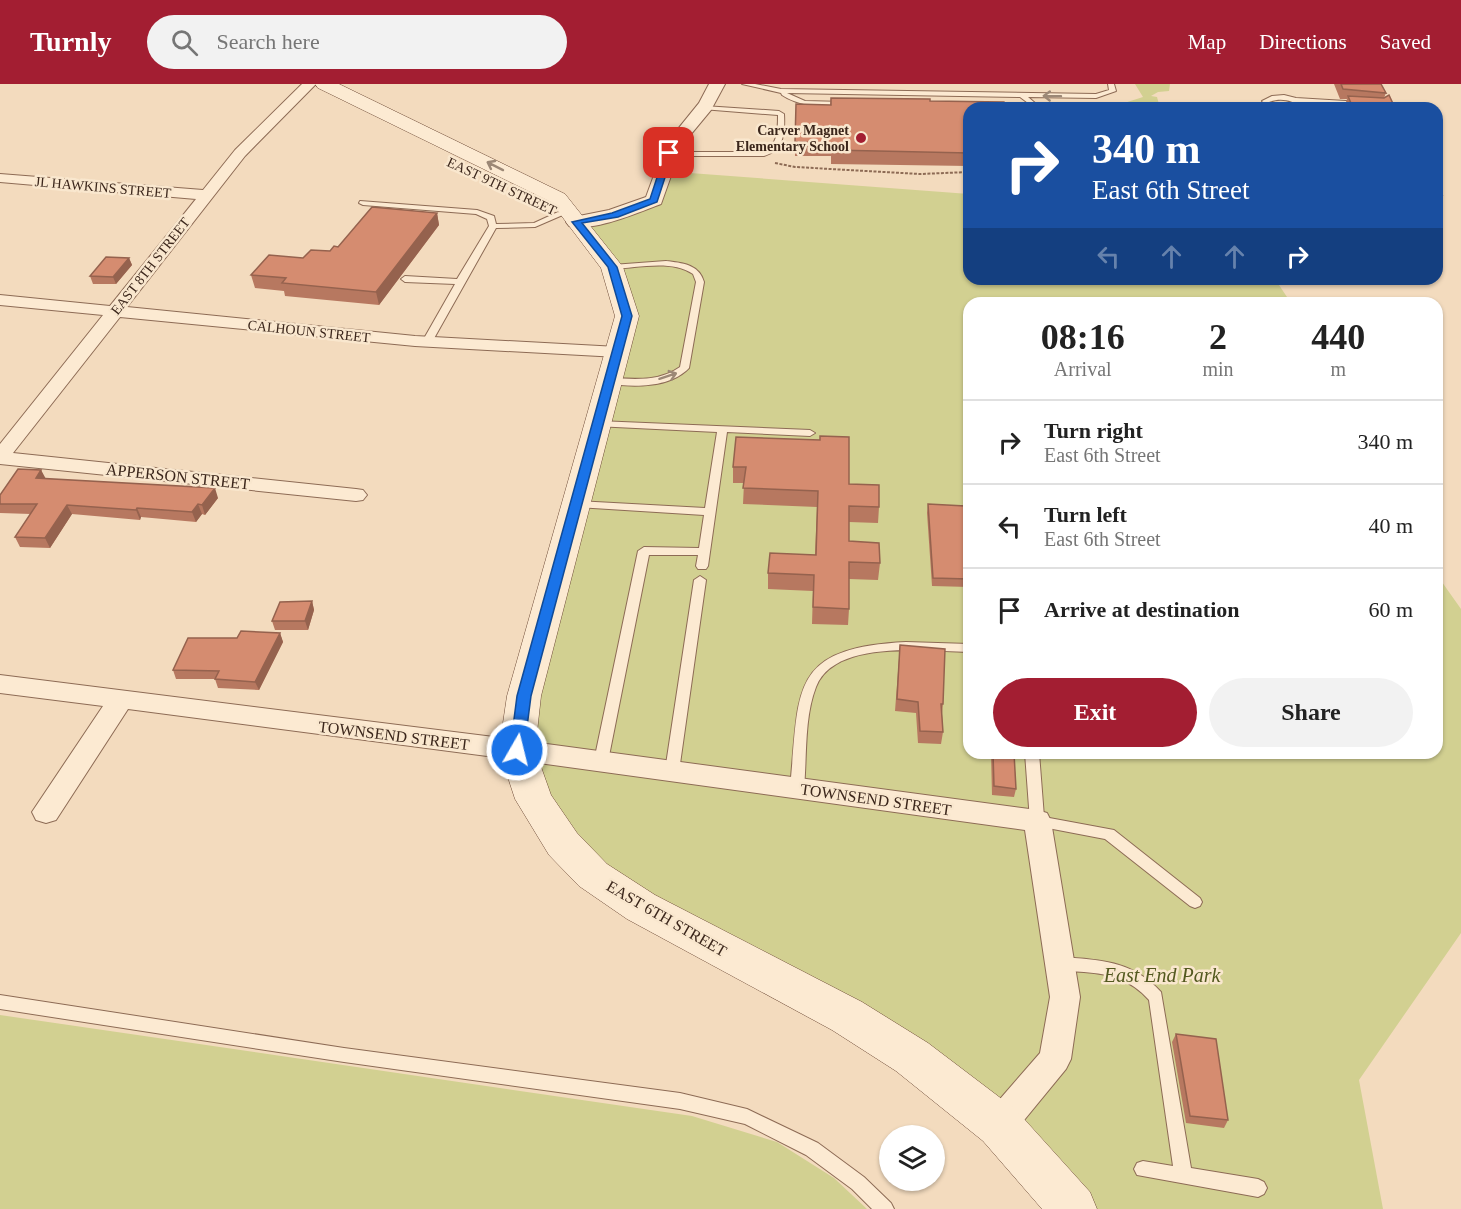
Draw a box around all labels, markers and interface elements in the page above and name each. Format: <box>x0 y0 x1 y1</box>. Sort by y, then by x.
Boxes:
search box <box>147 15 567 69</box>
text: Turnly <box>30 26 111 57</box>
icon: search <box>168 26 201 59</box>
text: Search here <box>216 29 320 54</box>
text: Map <box>1188 30 1226 54</box>
text: Directions <box>1259 30 1347 54</box>
text: Saved <box>1380 30 1431 54</box>
one-way arrow <box>1042 90 1062 102</box>
place label: Carver Magnet Elementary School <box>736 123 849 154</box>
icon: right <box>993 126 1071 204</box>
text: 340 m <box>1092 126 1201 172</box>
pin <box>643 127 694 178</box>
marker: Carver Magnet Elementary School <box>854 131 868 145</box>
icon: arrive <box>652 136 685 169</box>
street label: EAST 9TH STREET <box>445 155 559 219</box>
one-way arrow <box>487 160 504 172</box>
street label: JL HAWKINS STREET <box>34 174 172 201</box>
text: East 6th Street <box>1092 175 1249 205</box>
street label: EAST 8TH STREET <box>108 215 193 318</box>
icon: left <box>1092 240 1125 273</box>
icon: ahead <box>1155 240 1188 273</box>
icon: ahead <box>1218 240 1251 273</box>
icon: right <box>1281 240 1314 273</box>
text: 08:16 <box>1041 317 1125 357</box>
text: 2 <box>1209 317 1227 357</box>
text: 440 <box>1311 317 1365 357</box>
street label: CALHOUN STREET <box>247 318 371 345</box>
text: Arrival <box>1054 358 1112 380</box>
text: min <box>1202 358 1234 380</box>
text: m <box>1331 358 1346 380</box>
one-way arrow <box>658 370 677 381</box>
text: Turn right <box>1044 418 1143 443</box>
icon: right <box>993 426 1026 459</box>
text: 340 m <box>1357 429 1413 454</box>
text: East 6th Street <box>1044 444 1161 466</box>
street label: APPERSON STREET <box>105 460 251 493</box>
text: Turn left <box>1044 502 1127 527</box>
icon: left <box>993 510 1026 543</box>
text: 40 m <box>1368 513 1413 538</box>
text: East 6th Street <box>1044 528 1161 550</box>
icon: arrive <box>993 594 1026 627</box>
text: Arrive at destination <box>1044 597 1240 622</box>
text: 60 m <box>1368 597 1413 622</box>
button: Exit <box>993 678 1197 747</box>
button: Share <box>1209 678 1413 747</box>
street label: TOWNSEND STREET <box>317 718 471 753</box>
position arrow <box>485 718 549 782</box>
street label: TOWNSEND STREET <box>799 780 953 819</box>
street label: EAST 6TH STREET <box>604 877 730 960</box>
park label: East End Park <box>1103 964 1221 986</box>
map controls <box>879 1125 945 1191</box>
button: layers <box>879 1125 945 1191</box>

